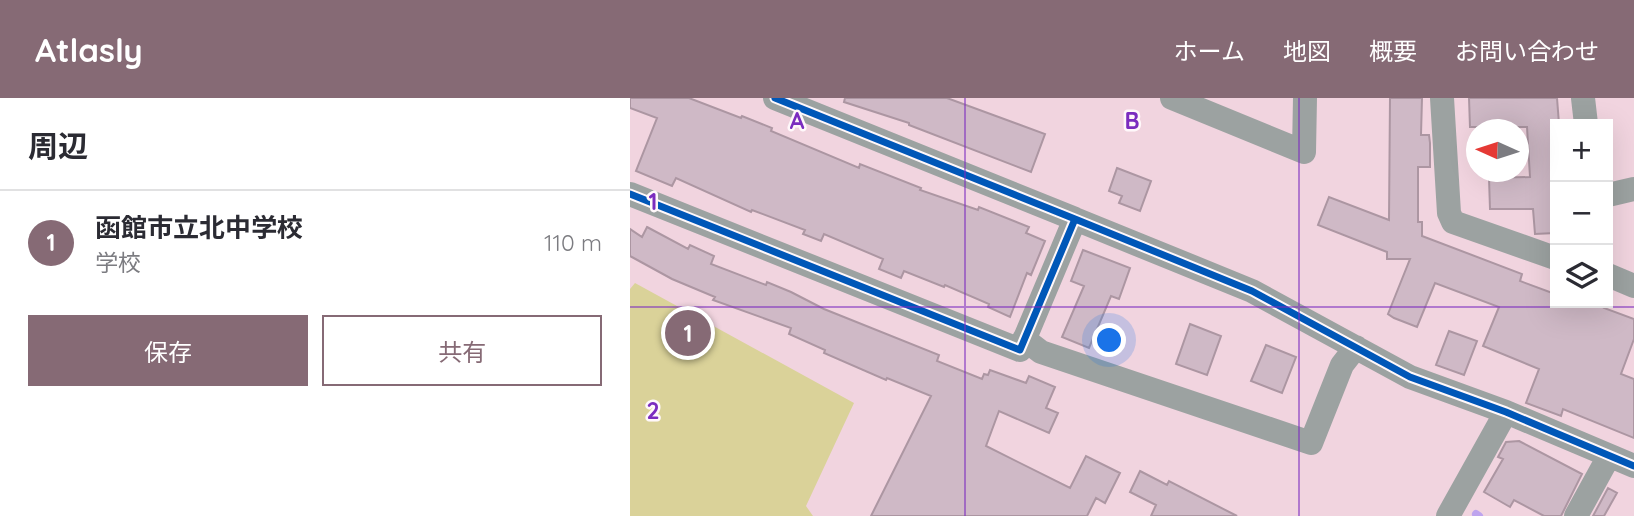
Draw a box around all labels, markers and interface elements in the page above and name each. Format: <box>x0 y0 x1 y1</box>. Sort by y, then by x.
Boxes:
text: Atlasly <box>35 29 143 70</box>
text: ホーム <box>1174 36 1245 66</box>
text: 地図 <box>1283 36 1331 66</box>
text: 概要 <box>1369 36 1417 66</box>
text: お問い合わせ <box>1455 36 1599 66</box>
text: A <box>790 106 805 135</box>
text: B <box>1124 106 1140 135</box>
north arrow <box>1466 119 1529 182</box>
map controls <box>1550 119 1613 308</box>
button: + <box>1550 119 1613 182</box>
text: 周辺 <box>28 127 88 165</box>
button: − <box>1550 182 1613 245</box>
text: 1 <box>649 187 657 216</box>
text: 函館市立北中学校 <box>95 211 303 244</box>
text: 1 <box>47 228 55 257</box>
text: 110 m <box>544 228 602 257</box>
button: layers <box>1550 245 1613 308</box>
text: 学校 <box>95 248 141 277</box>
pin: 1 <box>665 307 711 359</box>
button: 保存 <box>28 315 308 386</box>
button: 共有 <box>322 315 602 386</box>
your location <box>1092 323 1126 357</box>
text: 2 <box>646 396 660 425</box>

